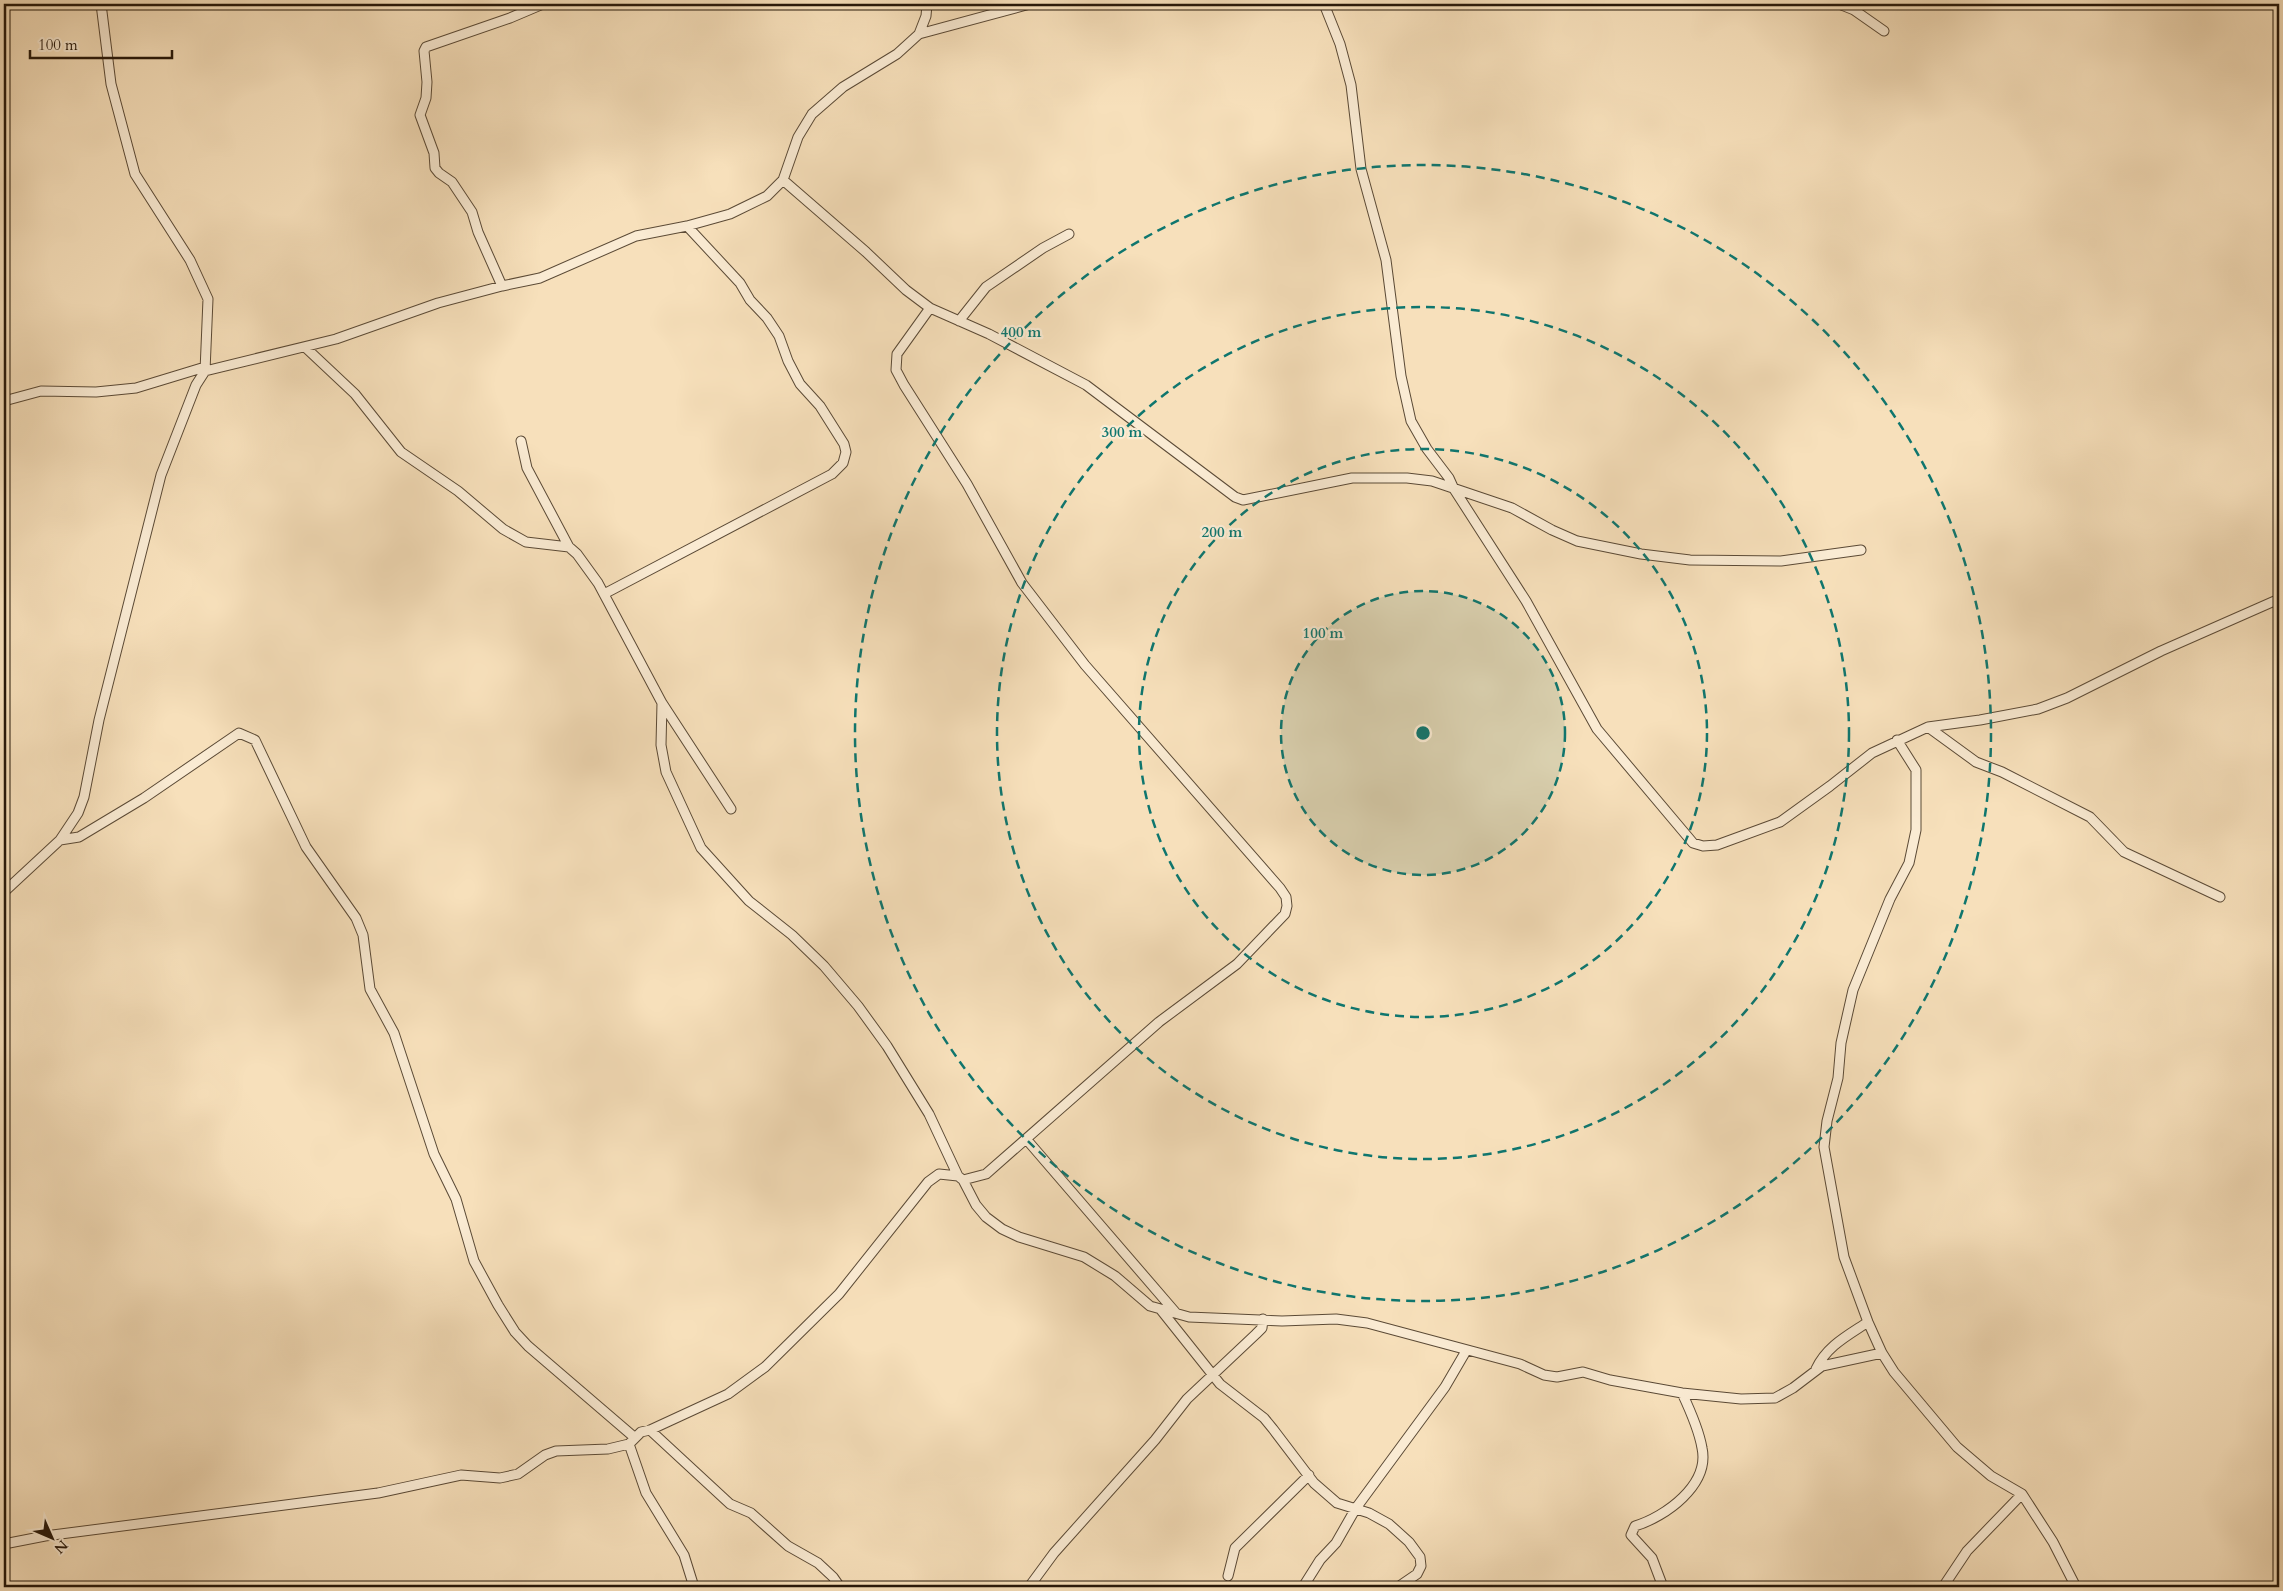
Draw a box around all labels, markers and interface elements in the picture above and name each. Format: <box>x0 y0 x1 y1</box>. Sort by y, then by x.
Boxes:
scale bar <box>30 28 172 60</box>
text: 100 m <box>38 35 78 55</box>
text: 400 m <box>1001 322 1042 342</box>
text: 300 m <box>1102 422 1143 442</box>
text: 200 m <box>1202 522 1243 542</box>
text: 100 m <box>1303 623 1344 643</box>
centre of rings <box>1414 724 1432 742</box>
north arrow <box>28 1514 78 1564</box>
text: N <box>50 1536 72 1558</box>

